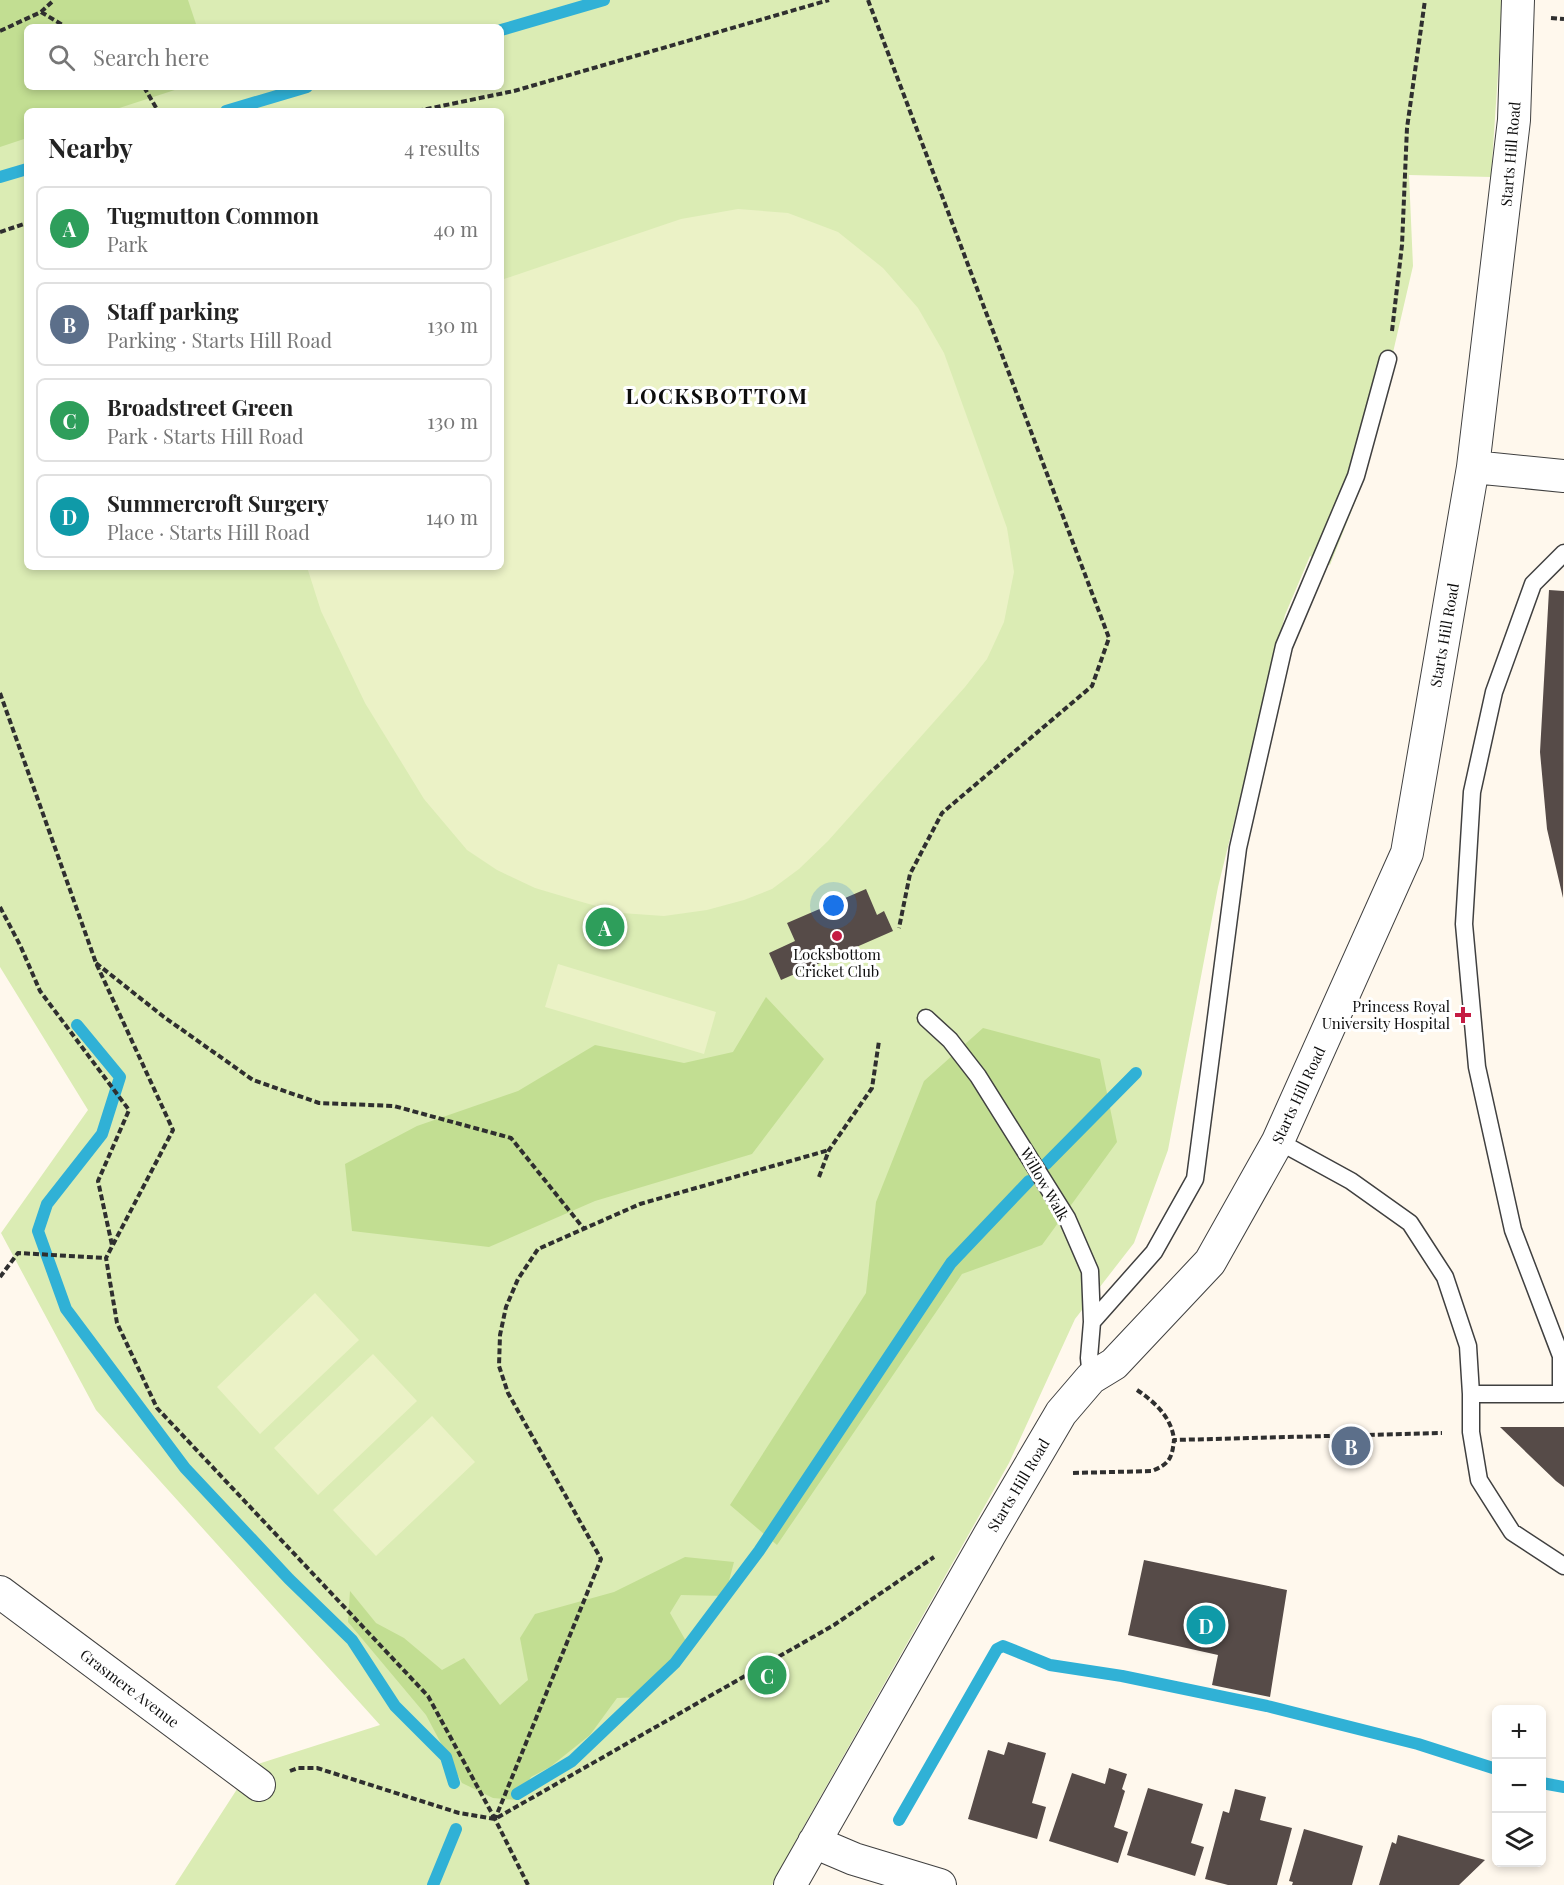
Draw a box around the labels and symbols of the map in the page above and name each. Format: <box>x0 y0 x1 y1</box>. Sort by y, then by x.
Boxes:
street label: Starts Hill Road <box>1495 100 1525 207</box>
district label: LOCKSBOTTOM <box>626 381 808 409</box>
street label: Starts Hill Road <box>1425 581 1463 689</box>
your location <box>819 891 848 920</box>
pin: A <box>586 904 624 950</box>
marker: Locksbottom Cricket Club <box>830 929 844 943</box>
place label: Locksbottom Cricket Club <box>793 944 881 981</box>
place label: Princess Royal University Hospital <box>1322 996 1450 1033</box>
marker: Princess Royal University Hospital <box>1454 1006 1472 1024</box>
street label: Starts Hill Road <box>1267 1043 1329 1147</box>
street label: Willow Walk <box>1015 1143 1074 1225</box>
pin: B <box>1332 1424 1370 1468</box>
street label: Starts Hill Road <box>982 1434 1054 1535</box>
pin: D <box>1186 1602 1226 1648</box>
street label: Grasmere Avenue <box>76 1644 184 1732</box>
pin: C <box>748 1652 786 1698</box>

